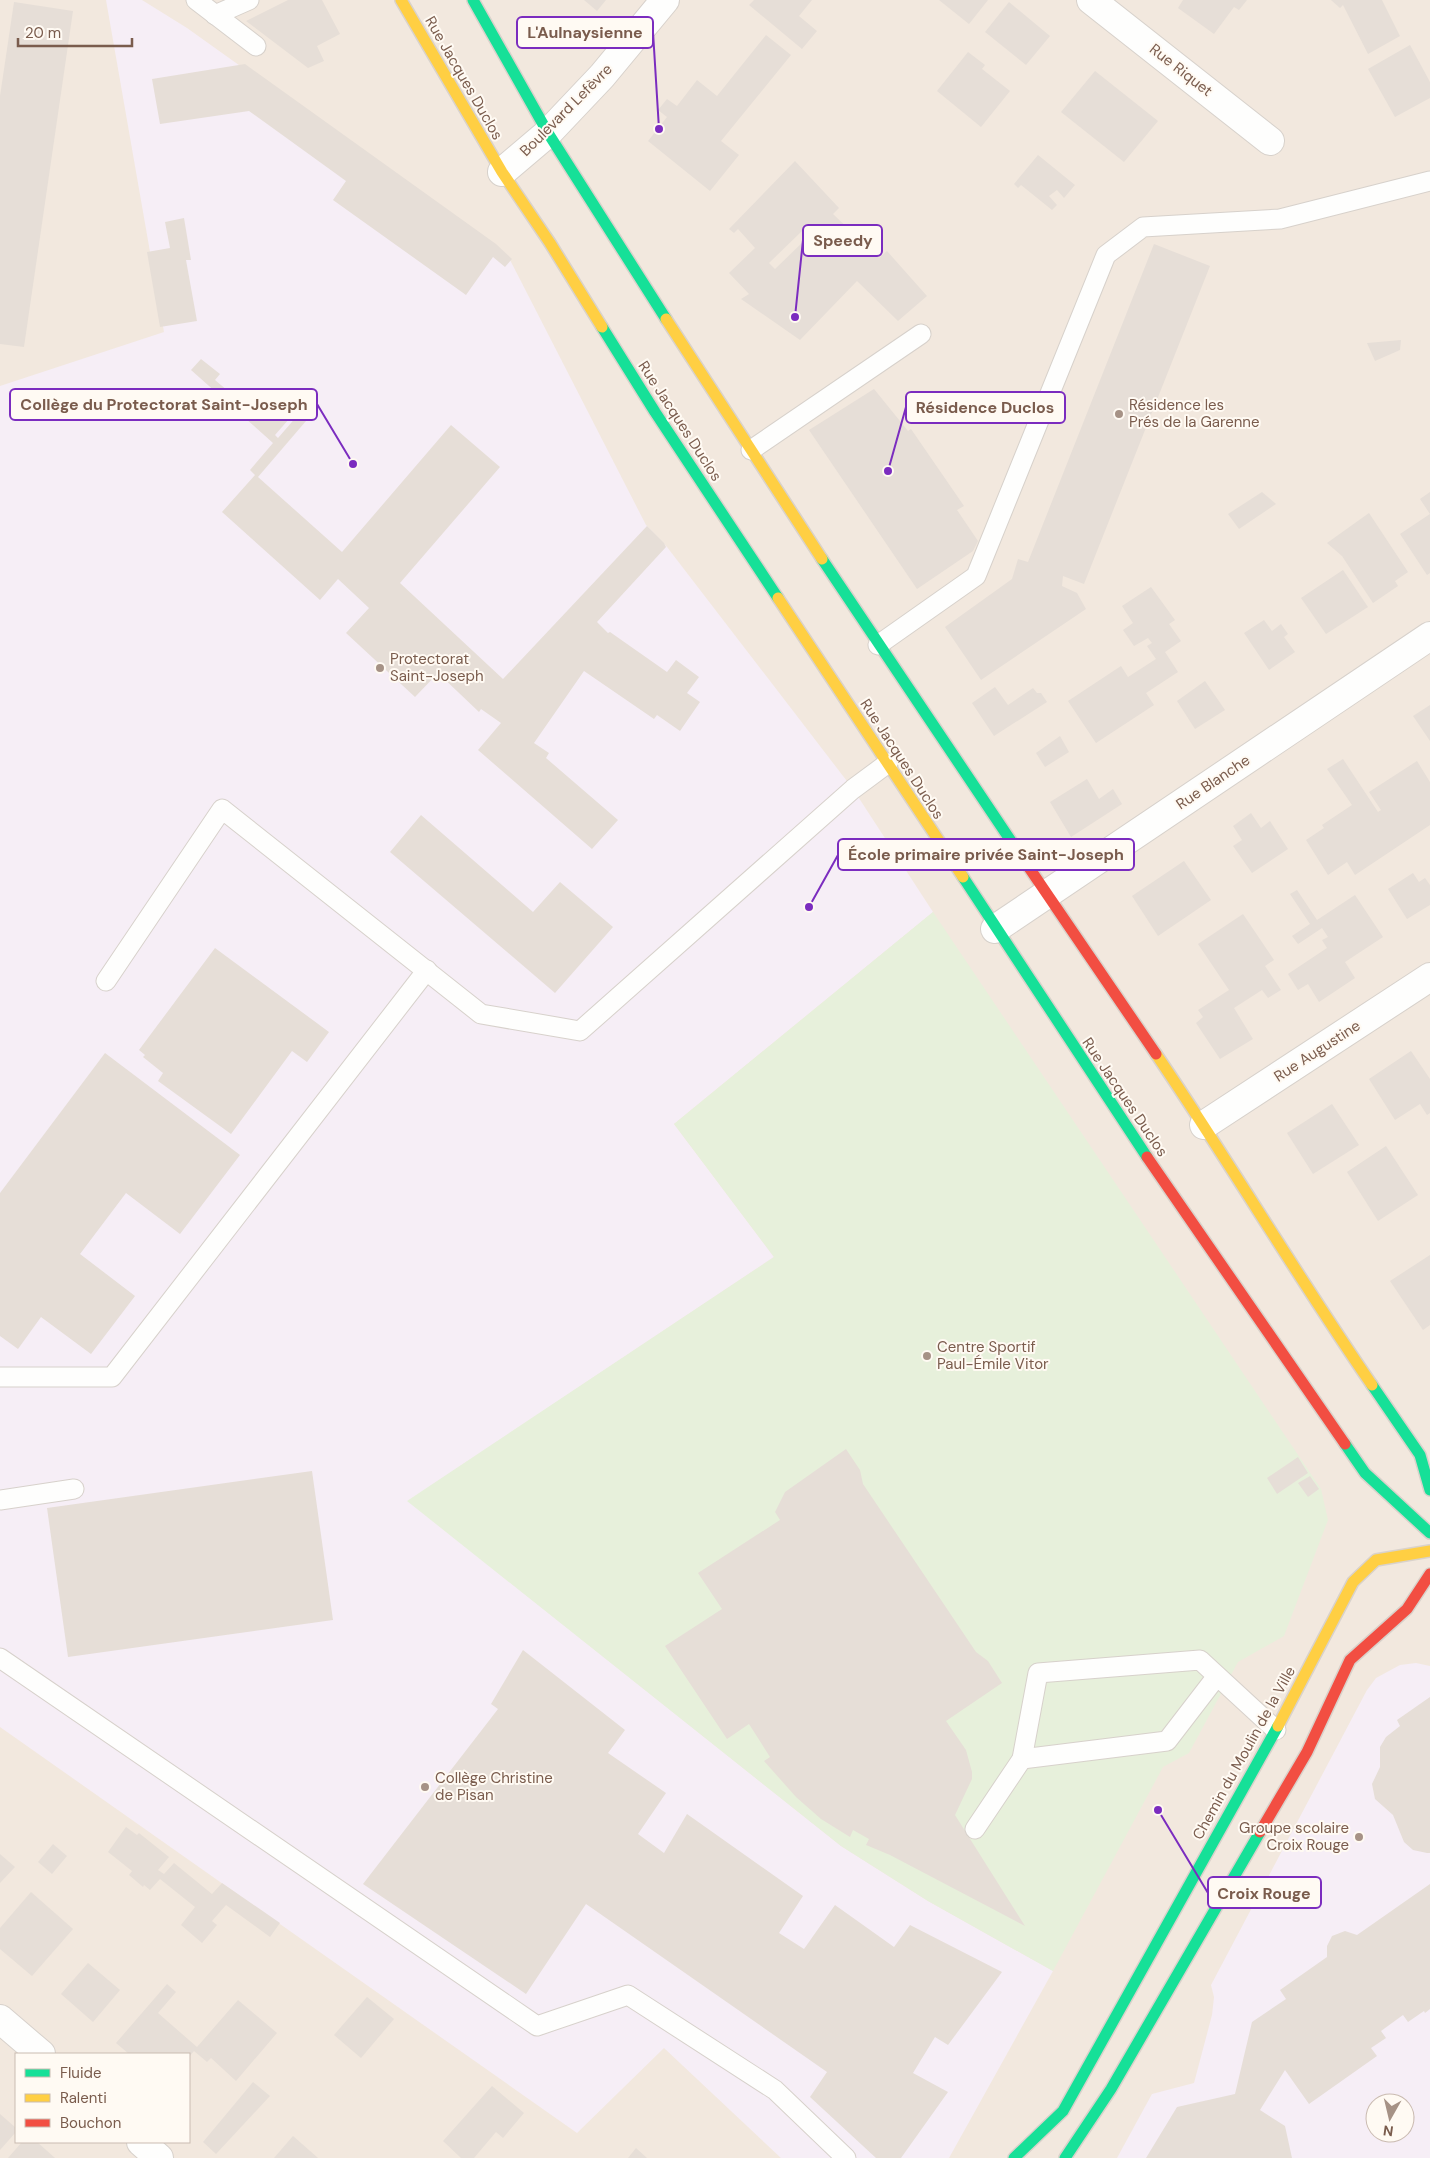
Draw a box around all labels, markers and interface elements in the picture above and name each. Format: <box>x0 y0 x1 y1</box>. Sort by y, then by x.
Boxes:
street label: Rue Jacques Duclos <box>420 13 508 143</box>
scale bar <box>18 15 131 47</box>
callout: L'Aulnaysienne <box>517 17 653 48</box>
text: L'Aulnaysienne <box>527 22 643 43</box>
text: 20 m <box>25 23 61 43</box>
street label: Rue Riquet <box>1145 39 1217 101</box>
street label: Boulevard Lefèvre <box>515 59 617 161</box>
callout: Speedy <box>803 225 882 256</box>
text: Speedy <box>813 230 873 251</box>
street label: Rue Jacques Duclos <box>634 357 726 485</box>
callout: Collège du Protectorat Saint-Joseph <box>10 389 317 420</box>
callout: Résidence Duclos <box>906 392 1065 423</box>
text: Collège du Protectorat Saint-Joseph <box>20 394 308 415</box>
place label: Résidence les Prés de la Garenne <box>1129 395 1259 432</box>
text: Résidence Duclos <box>916 397 1054 418</box>
marker: Résidence les Prés de la Garenne <box>1113 408 1125 420</box>
place label: Protectorat Saint-Joseph <box>390 649 484 686</box>
marker: Protectorat Saint-Joseph <box>374 662 386 674</box>
street label: Rue Jacques Duclos <box>856 695 948 823</box>
street label: Rue Blanche <box>1172 750 1254 814</box>
callout: École primaire privée Saint-Joseph <box>838 839 1134 870</box>
text: École primaire privée Saint-Joseph <box>848 844 1124 865</box>
street label: Rue Augustine <box>1270 1016 1364 1086</box>
street label: Rue Jacques Duclos <box>1078 1034 1172 1160</box>
place label: Centre Sportif Paul-Émile Vitor <box>937 1337 1049 1374</box>
marker: Centre Sportif Paul-Émile Vitor <box>921 1350 933 1362</box>
street label: Chemin du Moulin de la Ville <box>1188 1663 1300 1843</box>
place label: Collège Christine de Pisan <box>435 1768 553 1805</box>
marker: Collège Christine de Pisan <box>419 1781 431 1793</box>
place label: Groupe scolaire Croix Rouge <box>1239 1818 1349 1855</box>
marker: Groupe scolaire Croix Rouge <box>1353 1831 1365 1843</box>
callout: Croix Rouge <box>1208 1877 1321 1908</box>
text: Croix Rouge <box>1217 1883 1311 1904</box>
legend <box>15 2053 190 2143</box>
text: Fluide <box>60 2063 102 2083</box>
text: Ralenti <box>60 2088 107 2108</box>
north arrow <box>1365 2093 1415 2143</box>
text: Bouchon <box>60 2113 121 2133</box>
text: N <box>1382 2121 1395 2140</box>

